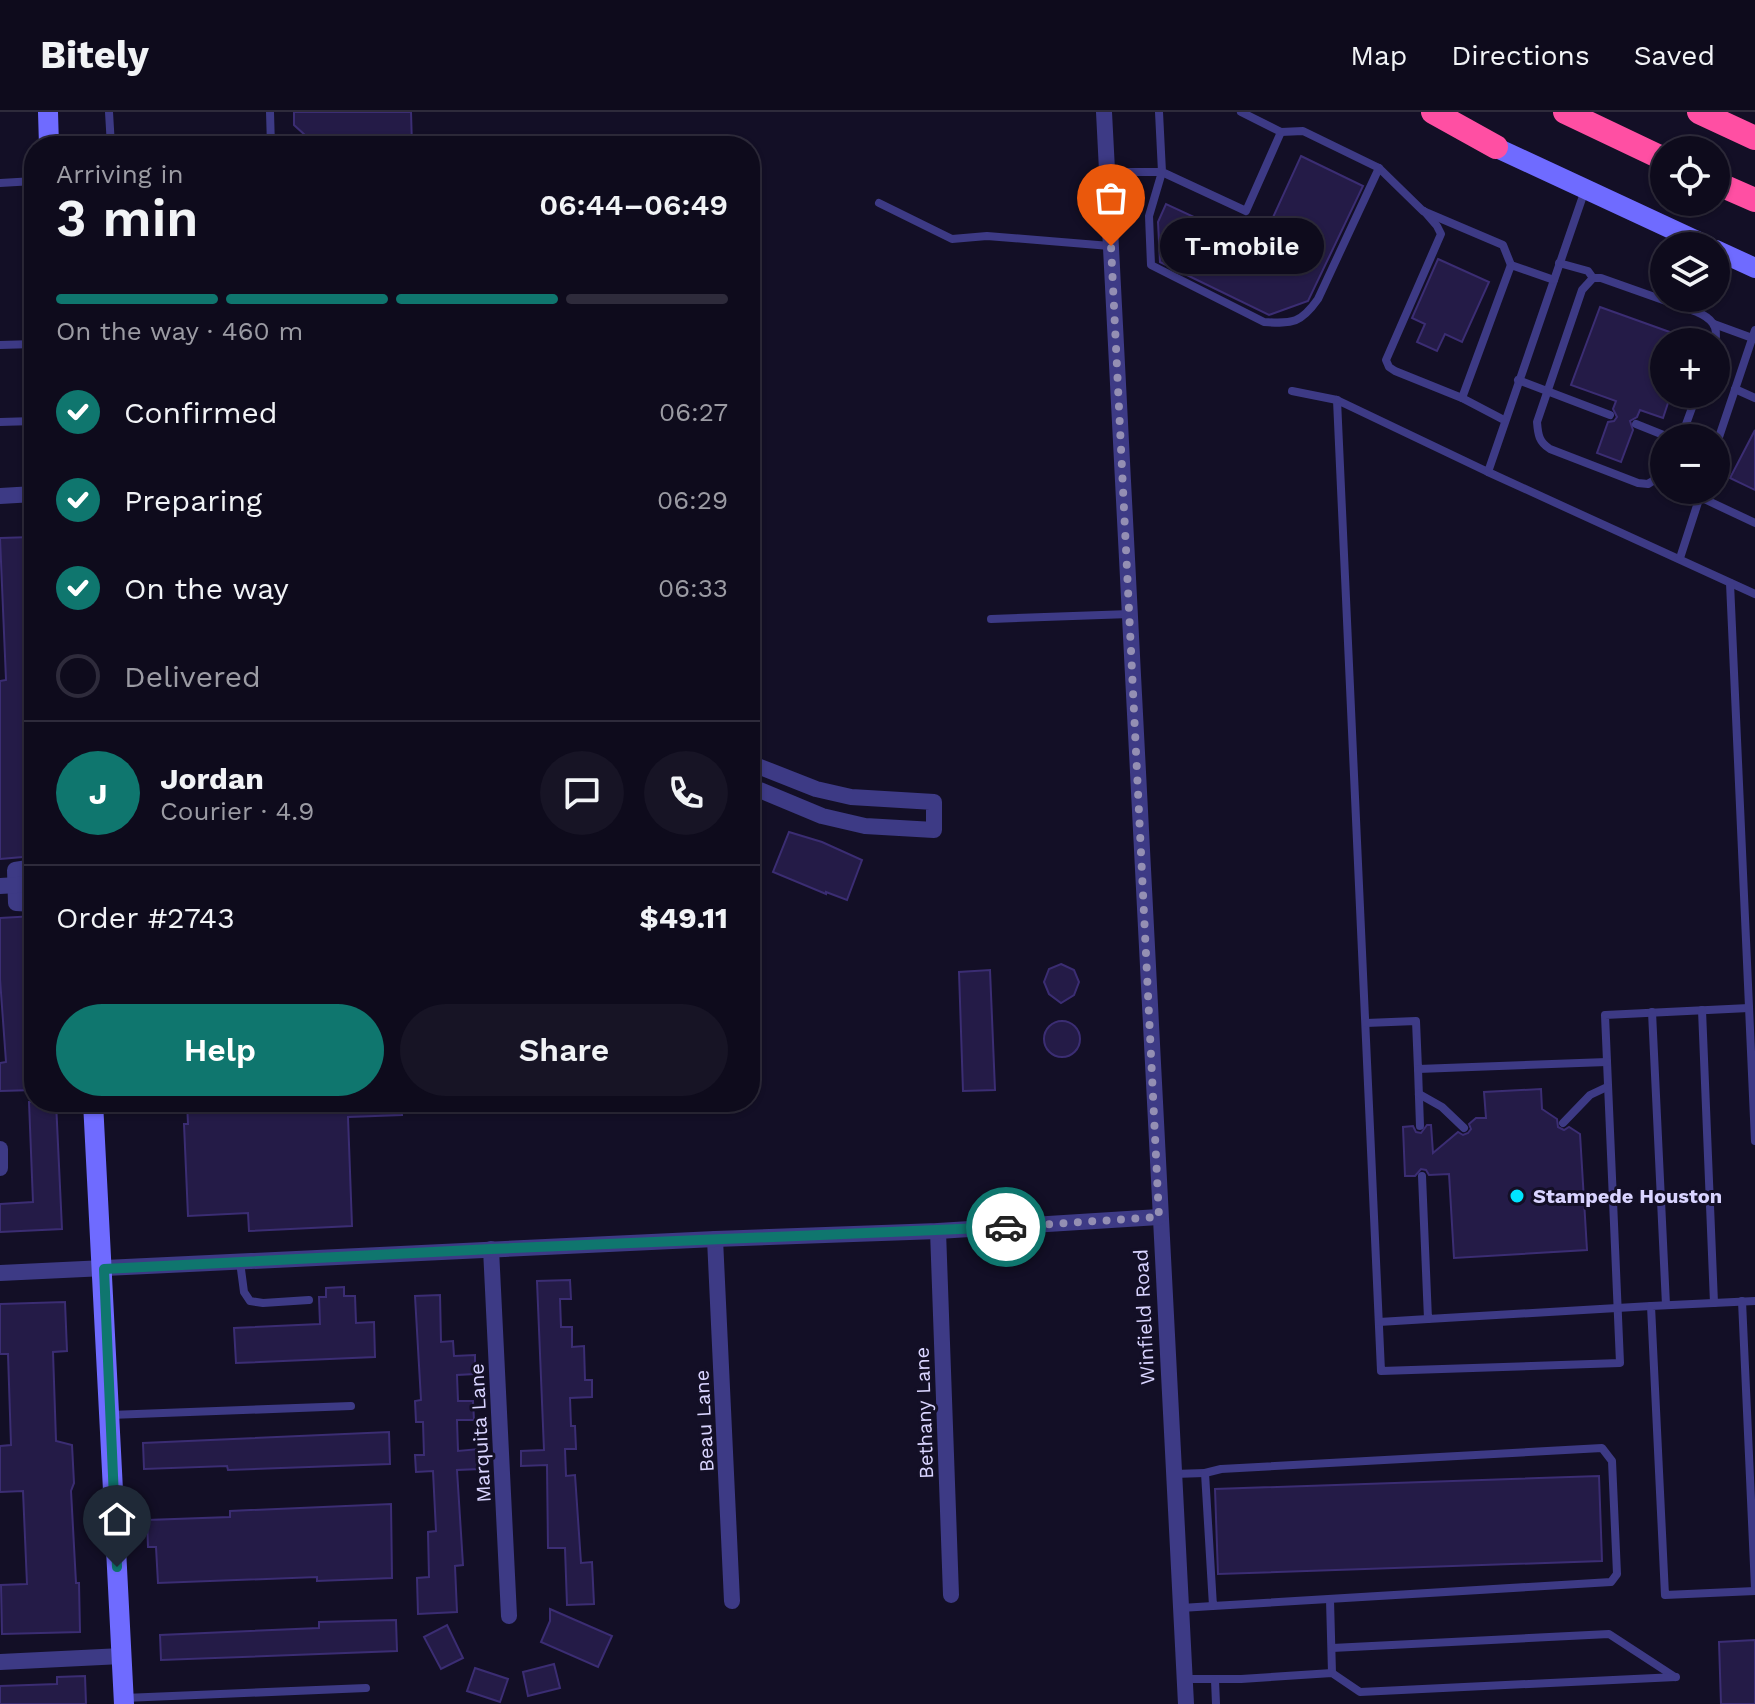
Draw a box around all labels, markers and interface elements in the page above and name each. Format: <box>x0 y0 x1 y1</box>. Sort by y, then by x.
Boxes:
text: Bitely <box>40 33 149 77</box>
text: Map <box>1350 39 1407 72</box>
text: Directions <box>1451 39 1590 72</box>
text: Saved <box>1634 39 1715 72</box>
map controls <box>1650 136 1730 504</box>
button: locate <box>1650 136 1730 216</box>
text: Arriving in <box>56 159 184 189</box>
pin <box>1077 164 1145 246</box>
icon: bag <box>1089 176 1133 220</box>
text: 06:44–06:49 <box>539 187 728 222</box>
text: 3 min <box>56 188 199 249</box>
callout: T-mobile <box>1159 218 1323 274</box>
text: T-mobile <box>1185 231 1299 261</box>
button: layers <box>1650 232 1730 312</box>
text: On the way · 460 m <box>56 316 303 346</box>
button: + <box>1650 328 1730 408</box>
icon: check <box>56 390 100 434</box>
text: Confirmed <box>124 395 278 430</box>
text: 06:27 <box>659 397 728 427</box>
button: − <box>1650 424 1730 504</box>
icon: check <box>56 478 100 522</box>
text: Preparing <box>124 483 262 518</box>
text: 06:29 <box>657 485 728 515</box>
icon: check <box>56 566 100 610</box>
text: On the way <box>124 571 289 606</box>
text: 06:33 <box>658 573 728 603</box>
text: Delivered <box>124 659 261 694</box>
button: chat <box>540 751 624 835</box>
button: phone <box>644 751 728 835</box>
text: Jordan <box>160 761 264 796</box>
text: J <box>89 776 107 811</box>
text: Courier · 4.9 <box>160 796 314 826</box>
text: Order #2743 <box>56 900 235 935</box>
text: $49.11 <box>640 900 728 935</box>
button: Help <box>56 1004 384 1096</box>
button: Share <box>400 1004 728 1096</box>
place label: Stampede Houston <box>1533 1184 1722 1208</box>
courier <box>966 1187 1046 1267</box>
marker: Stampede Houston <box>1508 1187 1526 1205</box>
icon: car <box>984 1205 1028 1249</box>
street label: Winfield Road <box>1128 1249 1160 1385</box>
street label: Bethany Lane <box>910 1346 938 1480</box>
street label: Marquita Lane <box>464 1363 496 1503</box>
street label: Beau Lane <box>689 1369 719 1473</box>
pin <box>83 1485 151 1567</box>
icon: home <box>95 1497 139 1541</box>

